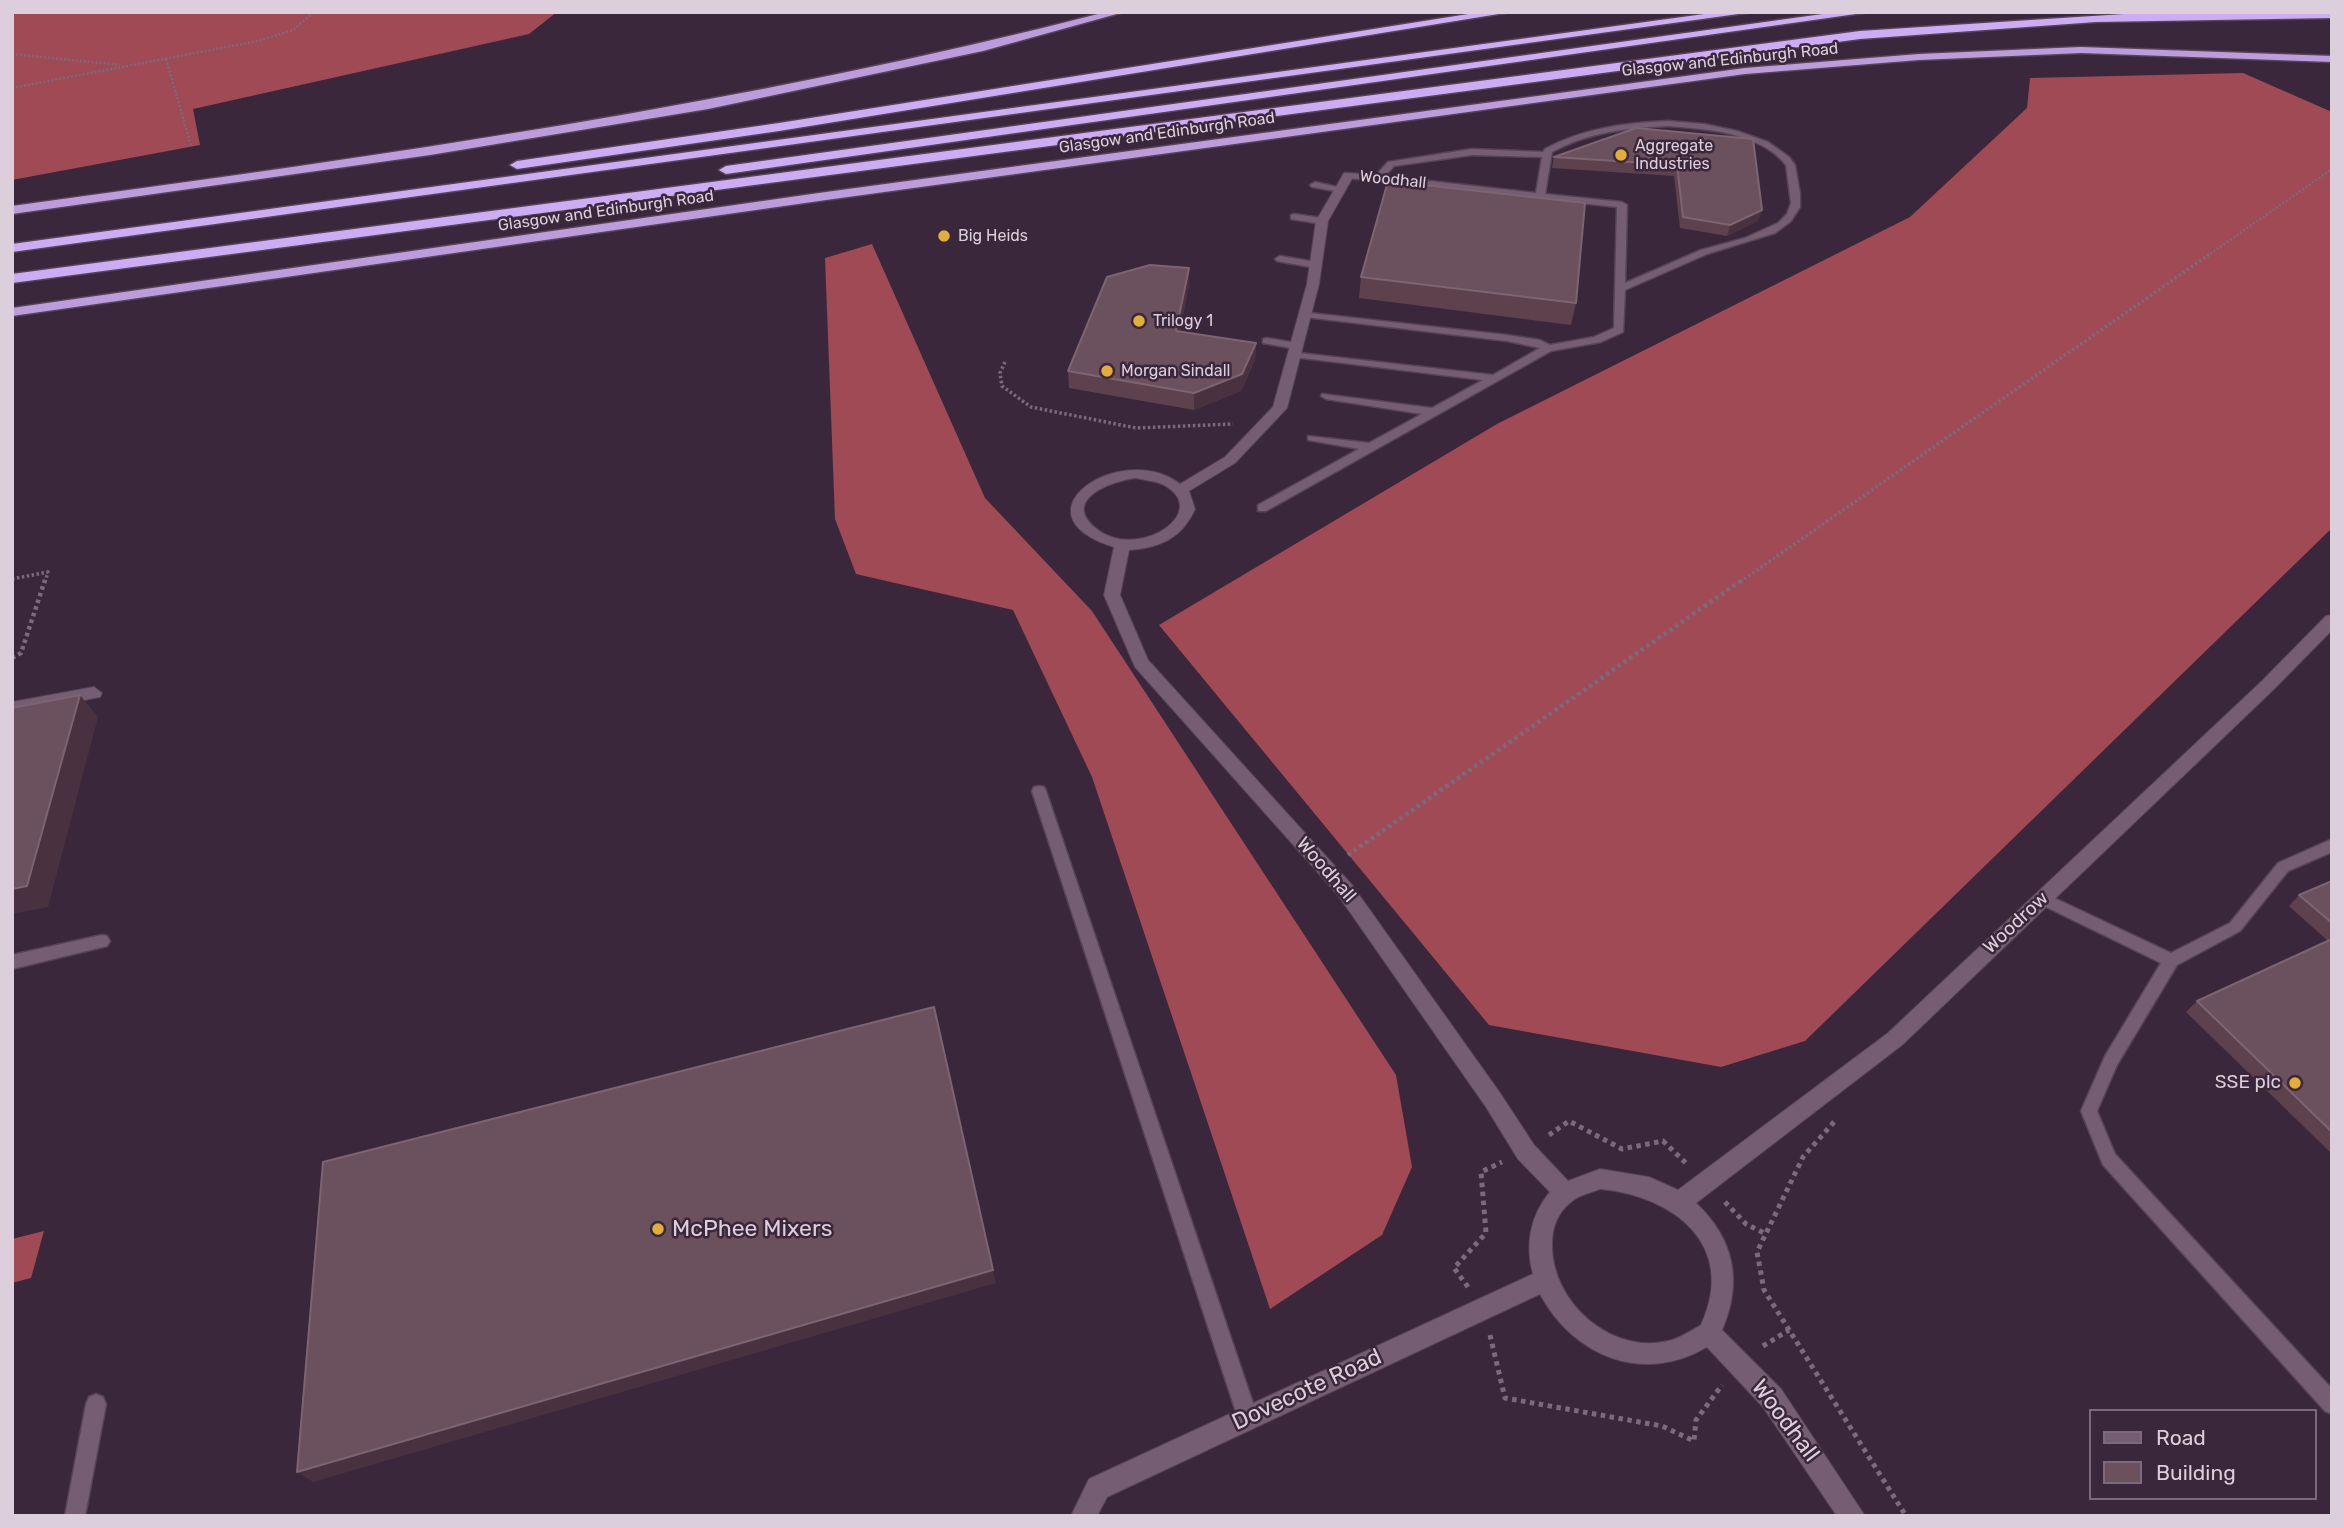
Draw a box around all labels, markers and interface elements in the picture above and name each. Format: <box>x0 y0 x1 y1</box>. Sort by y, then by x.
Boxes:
street label: Glasgow and Edinburgh Road <box>1621 39 1839 81</box>
street label: Glasgow and Edinburgh Road <box>1058 108 1276 158</box>
place label: Aggregate Industries <box>1635 136 1713 174</box>
marker: Aggregate Industries <box>1613 147 1629 163</box>
street label: Woodhall <box>1359 167 1427 193</box>
street label: Glasgow and Edinburgh Road <box>497 186 715 236</box>
place label: Big Heids <box>958 226 1028 246</box>
marker: Big Heids <box>936 228 952 244</box>
place label: Trilogy 1 <box>1153 311 1213 331</box>
marker: Trilogy 1 <box>1131 313 1147 329</box>
place label: Morgan Sindall <box>1121 361 1230 381</box>
marker: Morgan Sindall <box>1099 363 1115 379</box>
street label: Woodhall <box>1291 833 1361 907</box>
street label: Woodrow <box>1979 887 2053 959</box>
place label: SSE plc <box>2215 1072 2281 1094</box>
marker: SSE plc <box>2287 1075 2303 1091</box>
place label: McPhee Mixers <box>672 1215 832 1243</box>
marker: McPhee Mixers <box>650 1221 666 1237</box>
street label: Dovecote Road <box>1228 1343 1386 1437</box>
street label: Woodhall <box>1745 1374 1825 1468</box>
legend <box>2088 1409 2316 1500</box>
text: Road <box>2156 1425 2206 1450</box>
text: Building <box>2156 1460 2236 1485</box>

